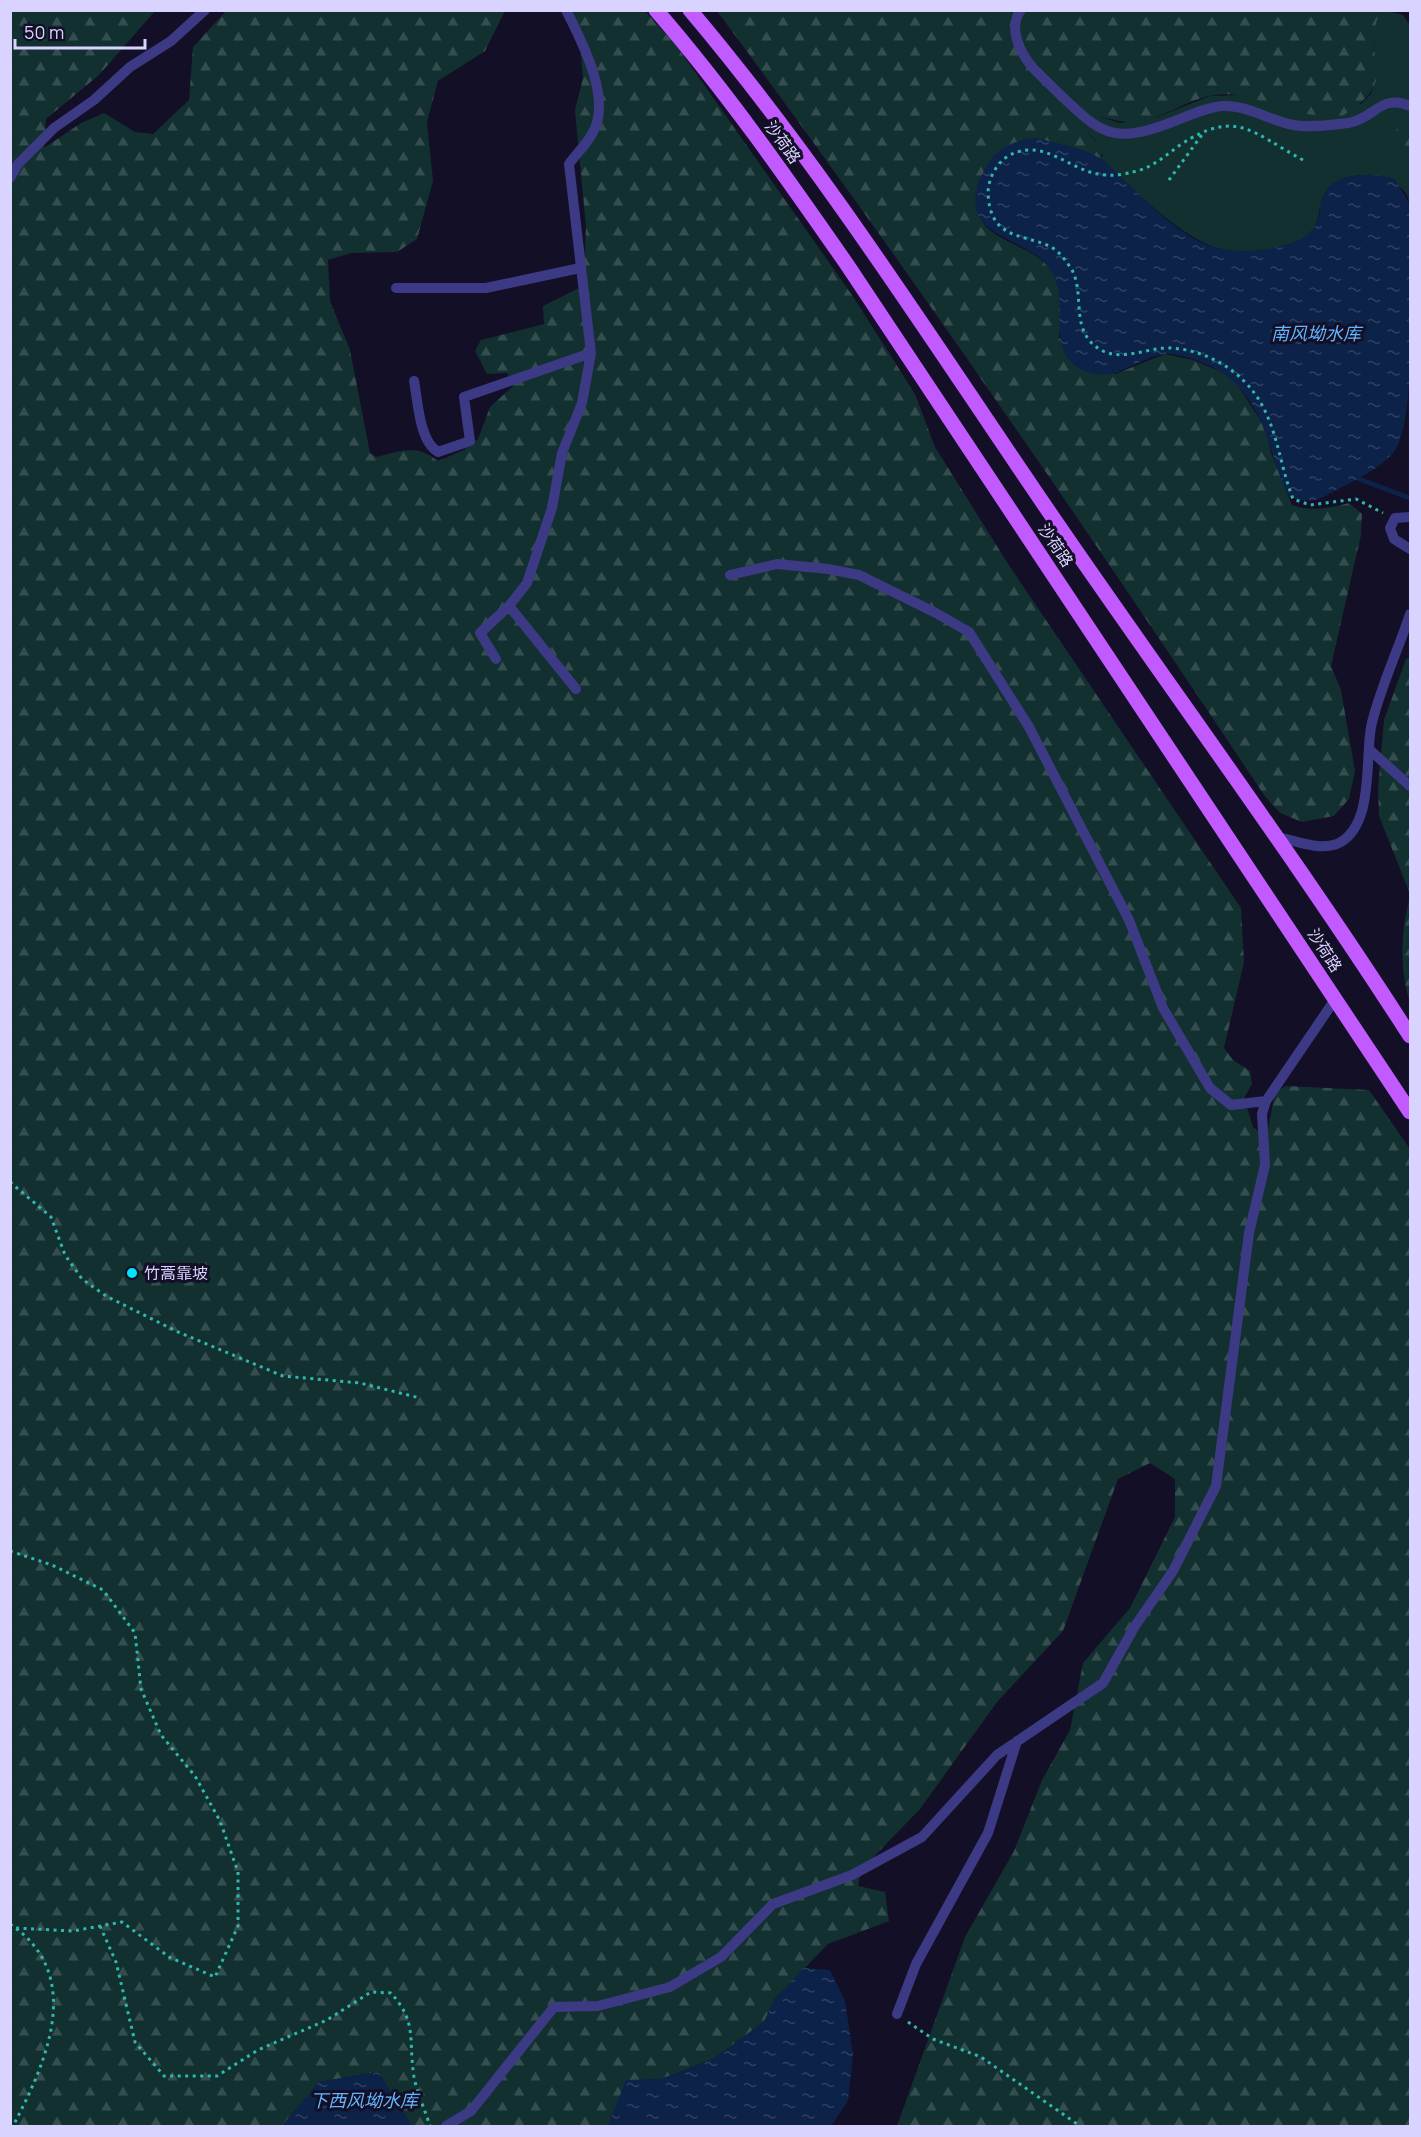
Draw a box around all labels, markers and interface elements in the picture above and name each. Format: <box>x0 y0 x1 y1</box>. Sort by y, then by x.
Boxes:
scale bar <box>15 12 146 50</box>
text: 50 m <box>24 20 64 44</box>
street label: 沙荷路 <box>760 116 806 168</box>
water label: 南风坳水库 <box>1271 321 1364 345</box>
street label: 沙荷路 <box>1033 519 1079 571</box>
street label: 沙荷路 <box>1303 924 1347 976</box>
place label: 竹蒿靠坡 <box>144 1262 208 1284</box>
marker: 竹蒿靠坡 <box>125 1266 139 1280</box>
water label: 下西风坳水库 <box>310 2088 421 2112</box>

